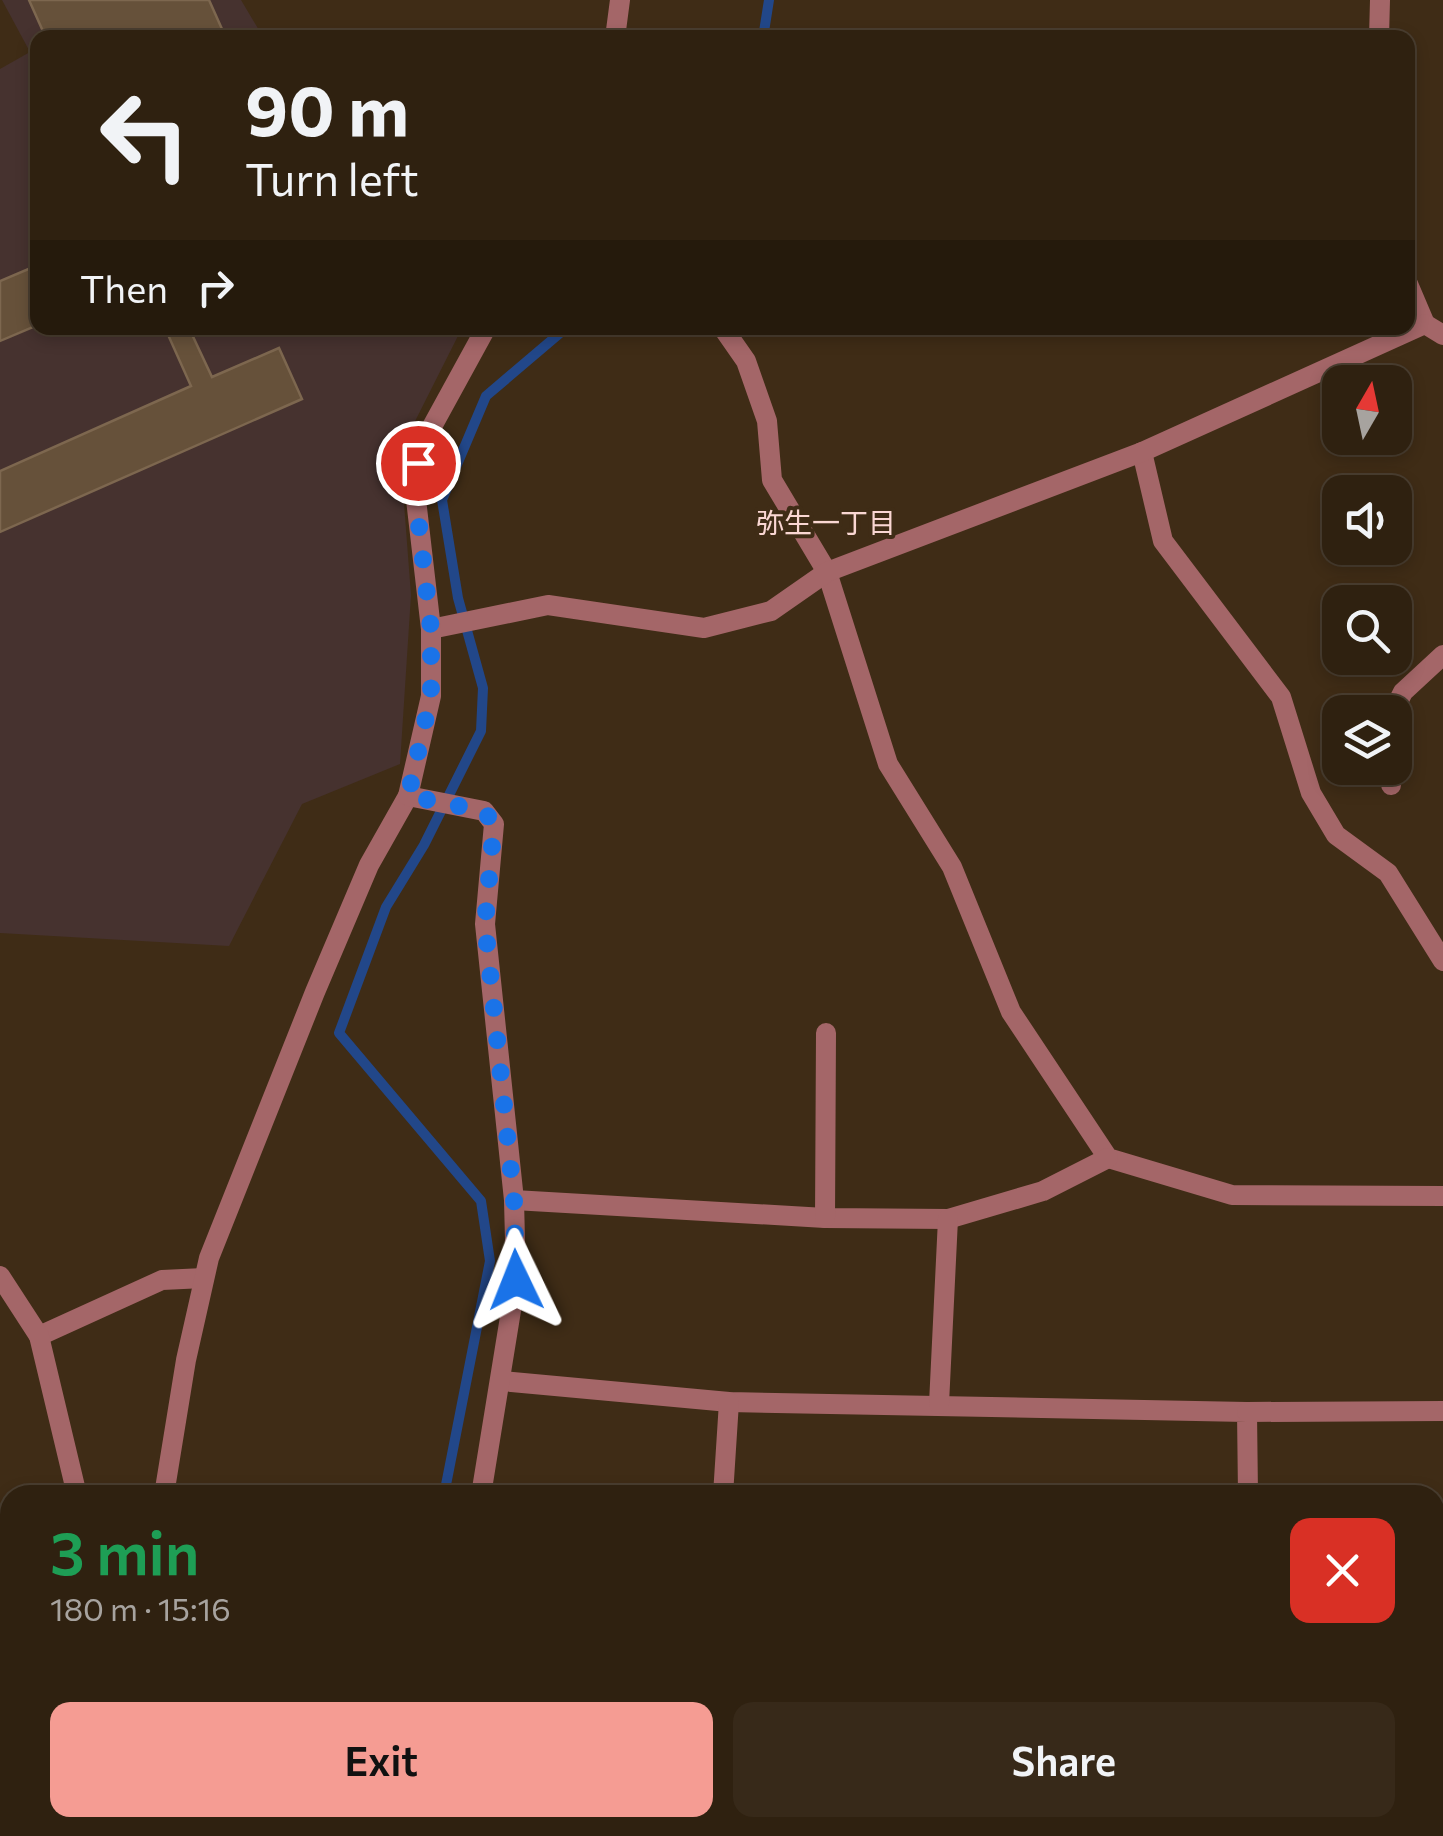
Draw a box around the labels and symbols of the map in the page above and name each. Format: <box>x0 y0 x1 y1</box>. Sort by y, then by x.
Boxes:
north arrow <box>1322 365 1412 455</box>
pin <box>376 421 461 506</box>
district label: 弥生一丁目 <box>756 505 896 539</box>
position arrow <box>464 1228 568 1332</box>

